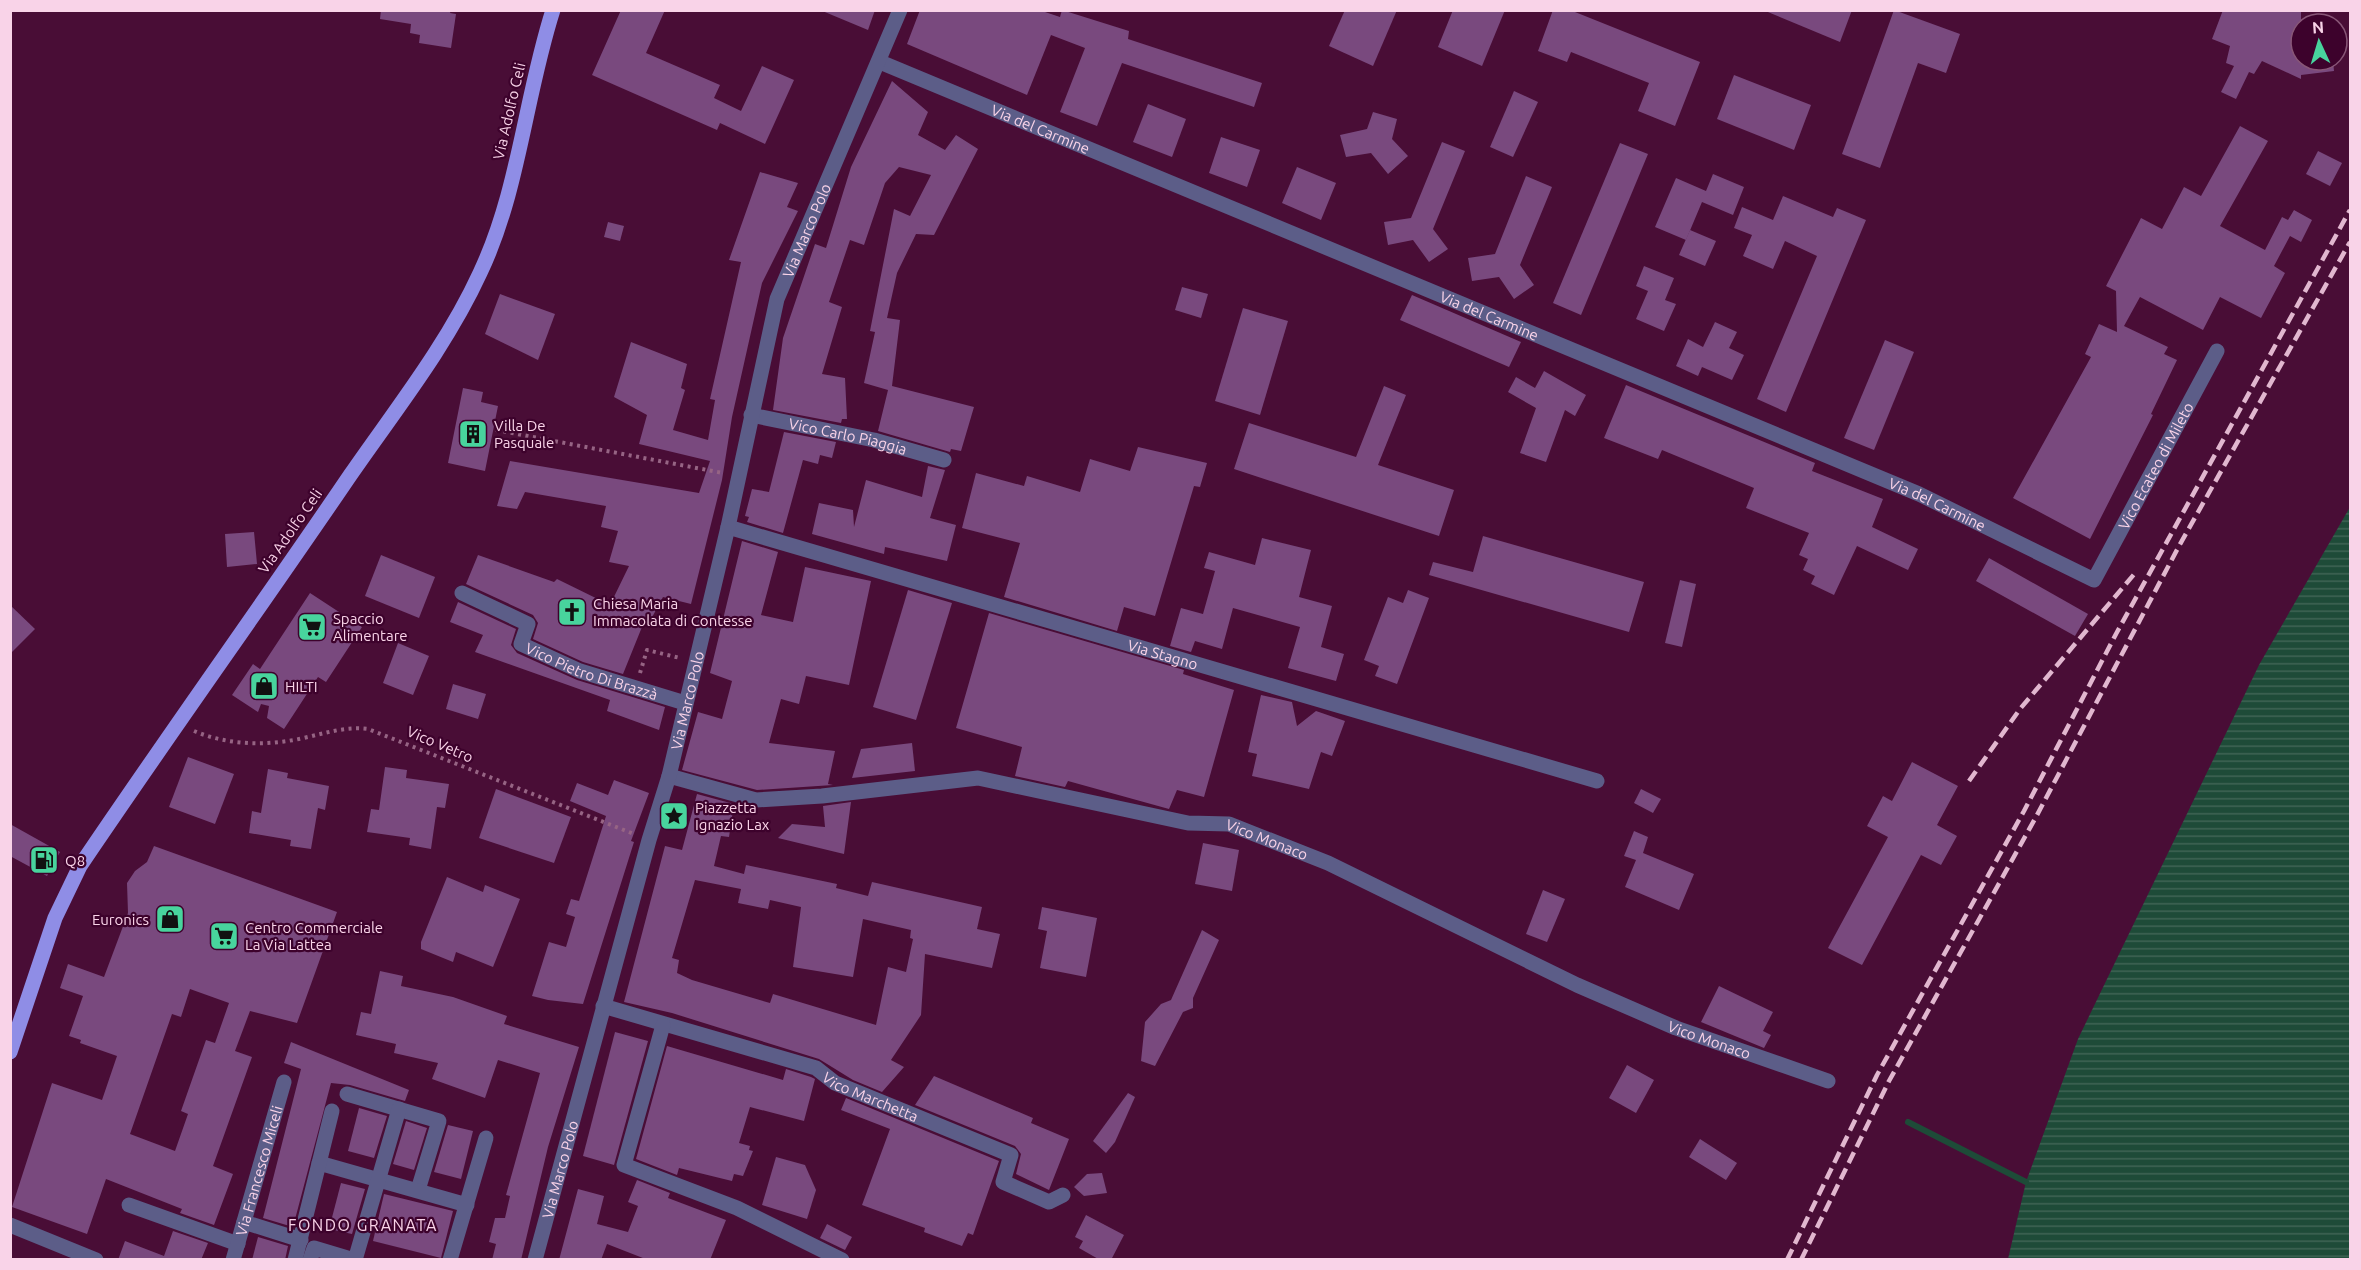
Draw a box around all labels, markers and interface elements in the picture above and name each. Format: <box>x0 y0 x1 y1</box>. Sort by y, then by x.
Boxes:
north arrow <box>2289 12 2349 72</box>
text: N <box>2311 18 2325 36</box>
street label: Via Adolfo Celi <box>490 61 528 161</box>
street label: Via del Carmine <box>989 101 1093 157</box>
street label: Via Marco Polo <box>779 181 834 280</box>
street label: Via del Carmine <box>1438 287 1541 343</box>
street label: Vico Ecateo di Mileto <box>2114 399 2196 532</box>
street label: Vico Carlo Piaggia <box>787 414 909 457</box>
place label: Villa De Pasquale <box>494 417 554 451</box>
building icon: Villa De Pasquale <box>457 418 489 450</box>
street label: Via del Carmine <box>1886 474 1989 534</box>
street label: Via Adolfo Celi <box>255 486 325 576</box>
place label: Chiesa Maria Immacolata di Contesse <box>593 595 753 629</box>
church icon: Chiesa Maria Immacolata di Contesse <box>556 596 588 628</box>
place label: Spaccio Alimentare <box>333 610 408 644</box>
supermarket icon: Spaccio Alimentare <box>296 611 328 643</box>
street label: Via Stagno <box>1126 636 1200 672</box>
street label: Vico Pietro Di Brazzà <box>523 639 660 703</box>
street label: Via Marco Polo <box>667 649 707 751</box>
shop icon: HILTI <box>248 670 280 702</box>
place label: HILTI <box>285 678 318 695</box>
street label: Vico Vetro <box>404 722 476 766</box>
place label: Piazzetta Ignazio Lax <box>695 799 770 833</box>
place icon: Piazzetta Ignazio Lax <box>658 800 690 832</box>
street label: Vico Monaco <box>1224 815 1310 863</box>
fuel station icon: Q8 <box>28 844 60 876</box>
place label: Q8 <box>65 852 85 869</box>
shop icon: Euronics <box>154 903 186 935</box>
place label: Euronics <box>92 911 149 928</box>
place label: Centro Commerciale La Via Lattea <box>245 919 383 953</box>
supermarket icon: Centro Commerciale La Via Lattea <box>208 920 240 952</box>
street label: Vico Monaco <box>1665 1017 1753 1062</box>
street label: Vico Marchetta <box>819 1068 921 1125</box>
street label: Via Francesco Miceli <box>232 1103 285 1238</box>
street label: Via Marco Polo <box>538 1118 581 1220</box>
district label: FONDO GRANATA <box>288 1216 438 1234</box>

